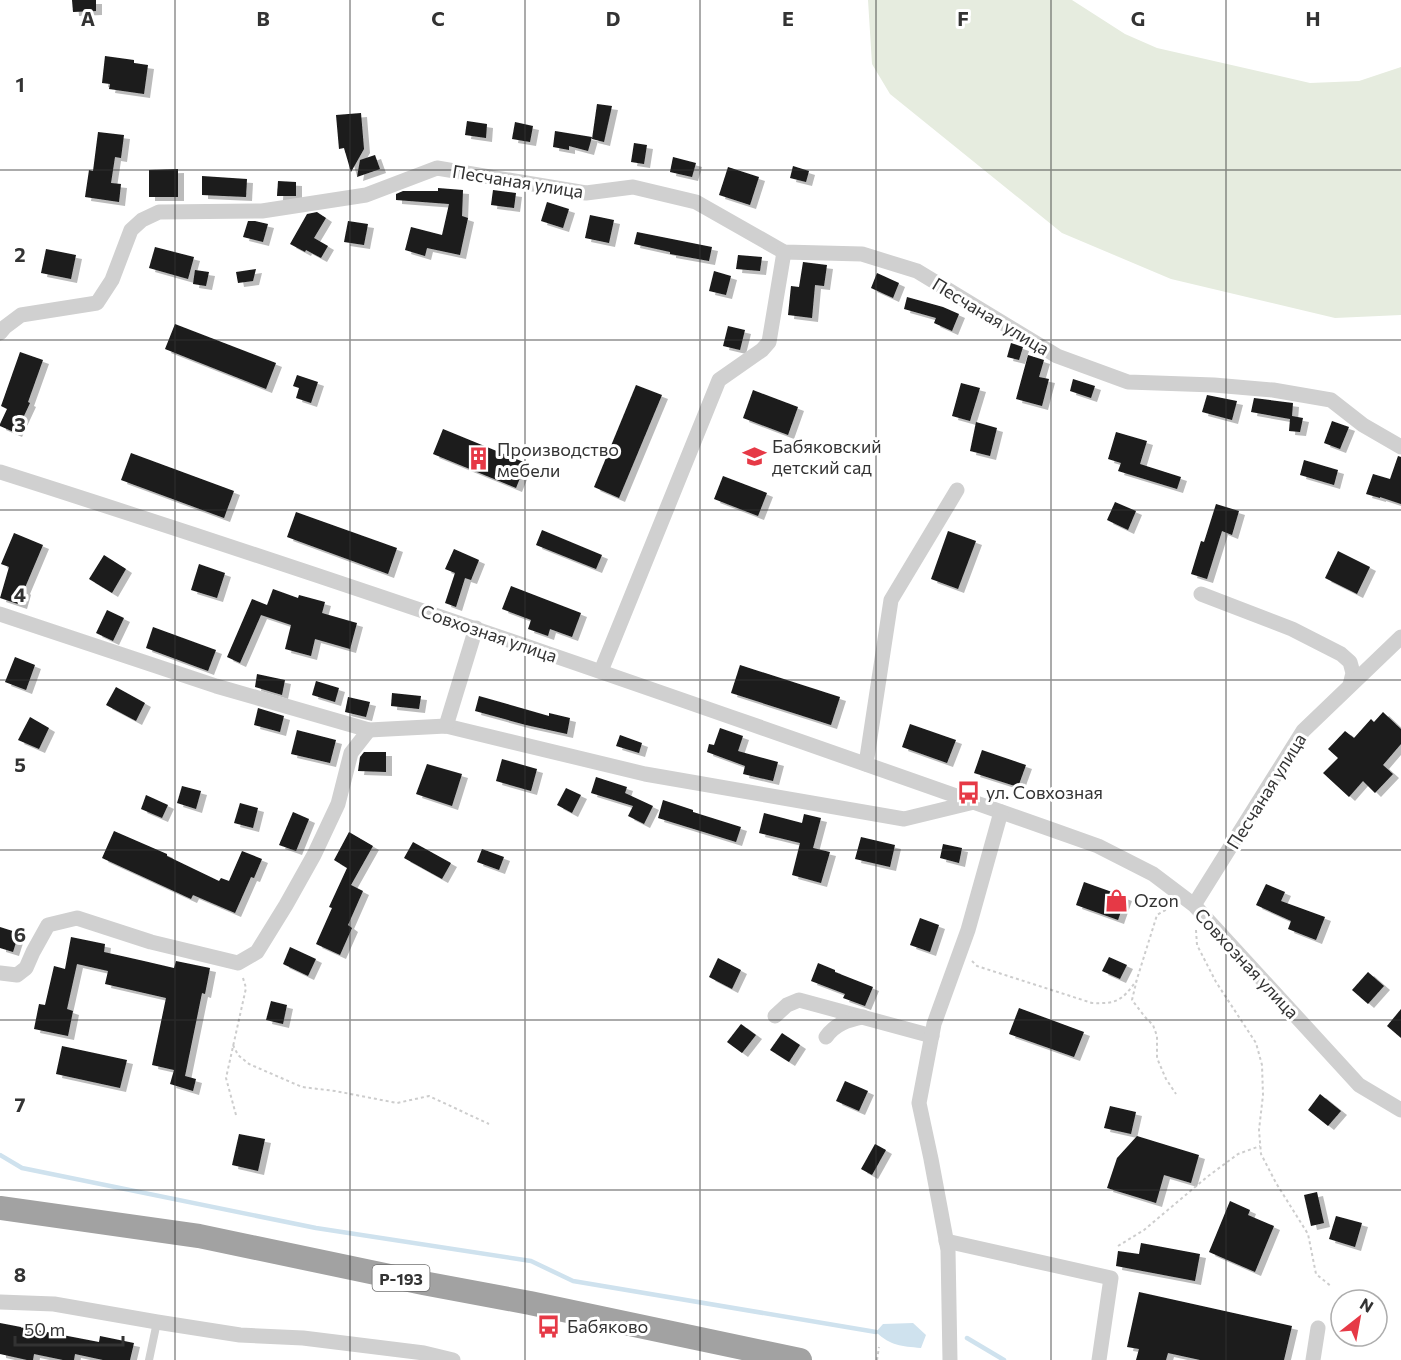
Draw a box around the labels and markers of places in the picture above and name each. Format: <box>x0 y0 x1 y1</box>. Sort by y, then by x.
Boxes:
place label: Бабяковский детский сад <box>772 435 882 478</box>
place label: Производство мебели <box>497 438 619 481</box>
school or university icon: Бабяковский детский сад <box>741 443 767 469</box>
building icon: Производство мебели <box>466 446 492 472</box>
bus stop icon: ул. Совхозная <box>955 779 981 805</box>
place label: ул. Совхозная <box>986 781 1103 803</box>
shop icon: Ozon <box>1103 887 1129 913</box>
place label: Ozon <box>1134 889 1179 911</box>
bus stop icon: Бабяково <box>536 1313 562 1339</box>
place label: Бабяково <box>567 1315 648 1337</box>

